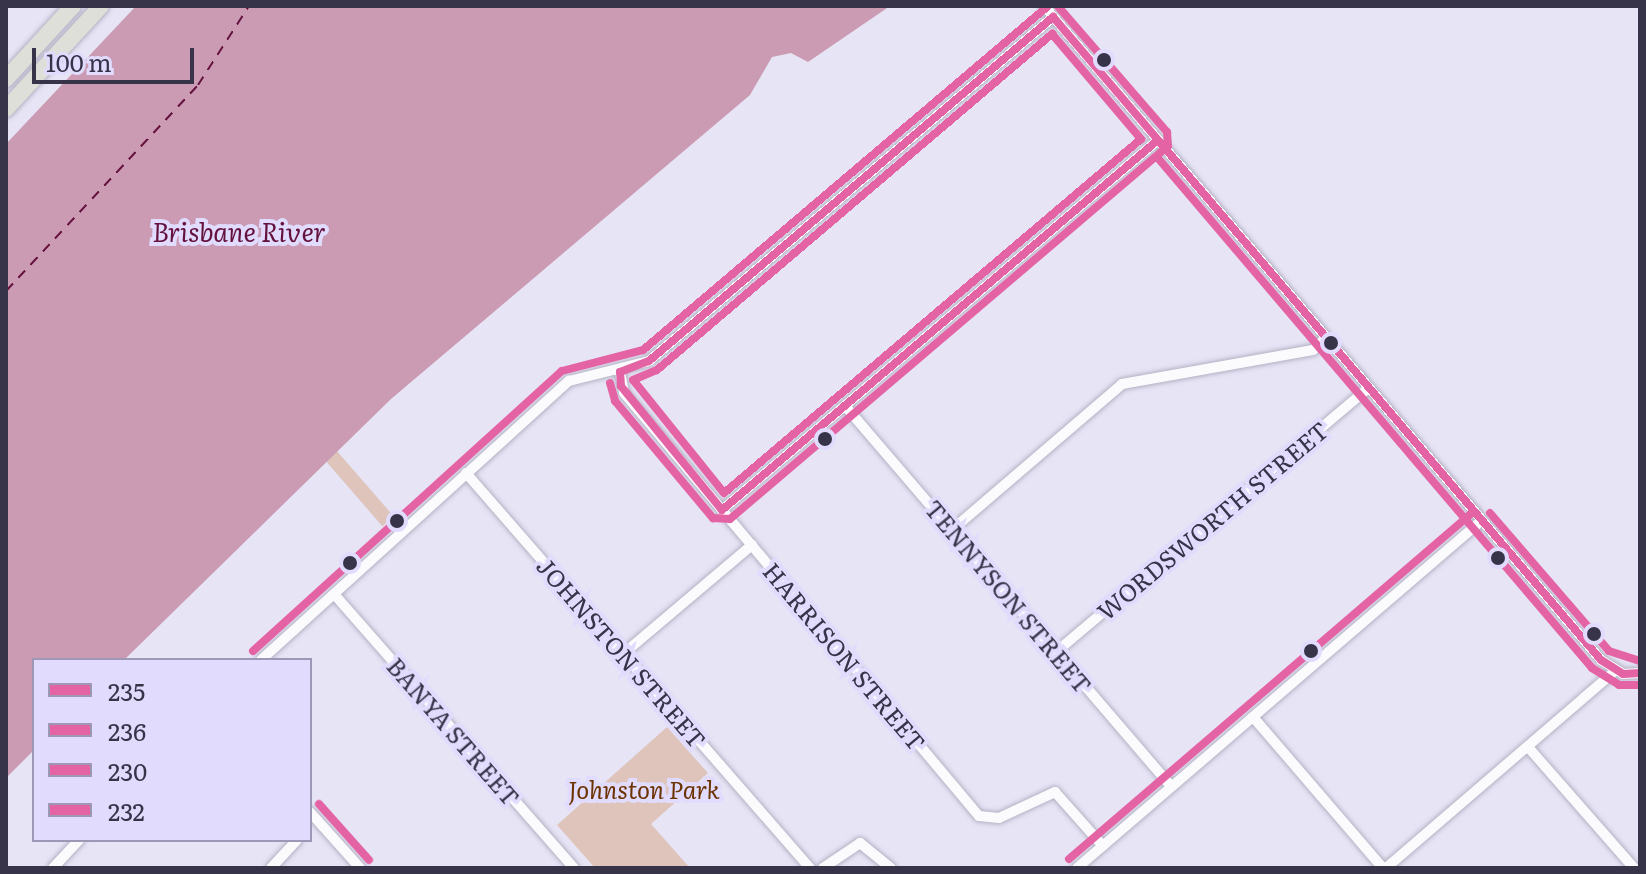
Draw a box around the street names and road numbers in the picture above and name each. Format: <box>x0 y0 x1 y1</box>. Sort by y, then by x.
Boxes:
street label: WORDSWORTH STREET <box>1091 415 1333 625</box>
street label: TENNYSON STREET <box>920 494 1098 698</box>
street label: JOHNSTON STREET <box>531 551 713 753</box>
street label: HARRISON STREET <box>758 556 932 756</box>
street label: BANYA STREET <box>382 651 526 811</box>

